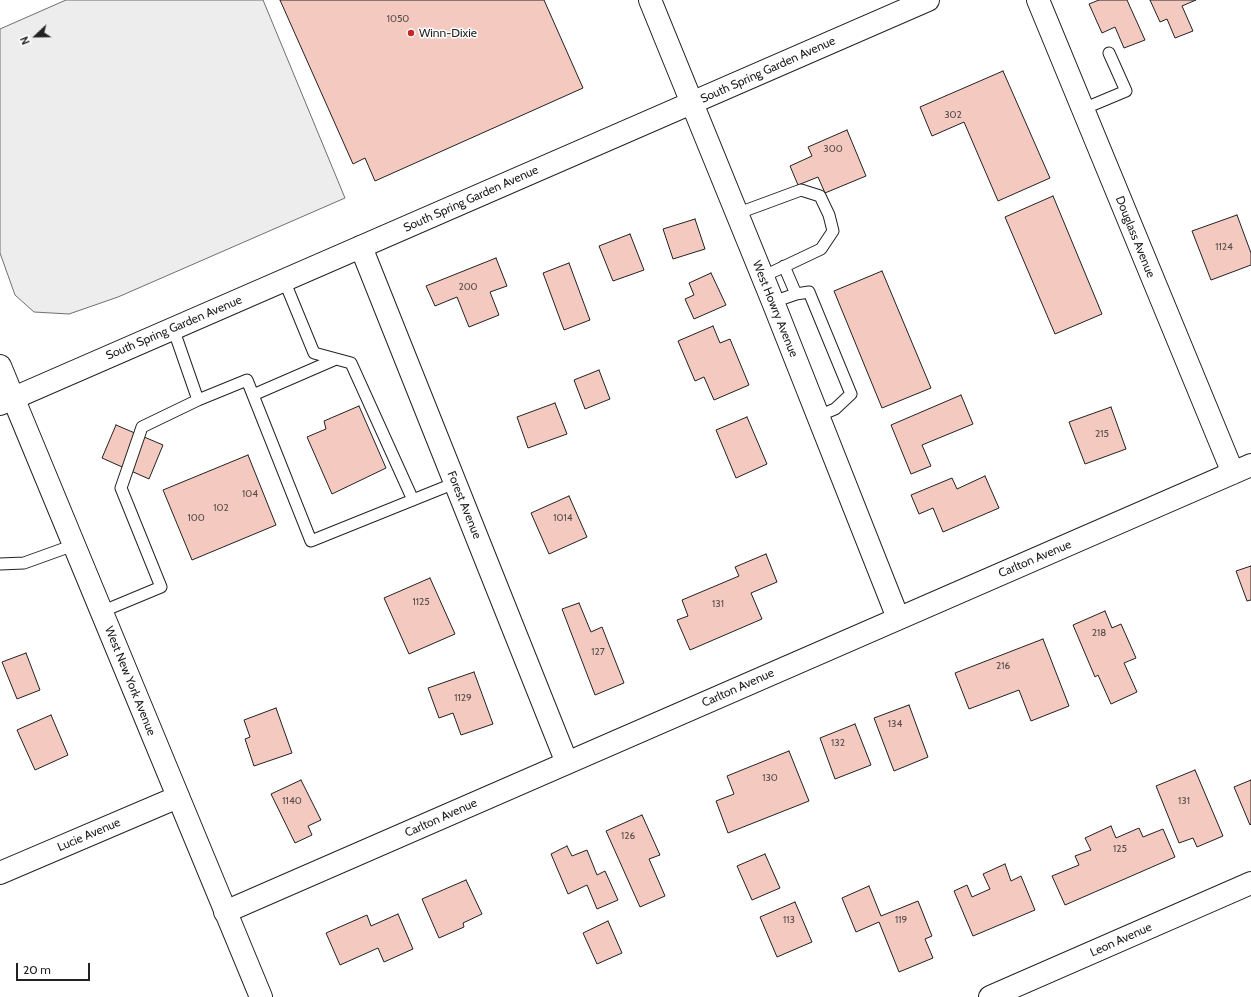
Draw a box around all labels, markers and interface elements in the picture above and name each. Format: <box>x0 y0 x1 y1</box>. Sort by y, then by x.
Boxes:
house number: 1050 <box>387 13 409 25</box>
north arrow <box>16 16 56 56</box>
place label: Winn-Dixie <box>419 26 477 40</box>
marker: Winn-Dixie <box>406 28 416 38</box>
text: N <box>17 34 33 47</box>
street label: South Spring Garden Avenue <box>698 34 838 106</box>
house number: 302 <box>944 109 962 121</box>
house number: 300 <box>823 143 843 155</box>
street label: South Spring Garden Avenue <box>401 163 541 235</box>
street label: Douglass Avenue <box>1112 194 1158 280</box>
house number: 1124 <box>1215 241 1233 253</box>
street label: West Howry Avenue <box>749 259 801 359</box>
house number: 200 <box>458 281 478 293</box>
street label: South Spring Garden Avenue <box>104 293 244 363</box>
house number: 215 <box>1095 428 1109 440</box>
street label: Forest Avenue <box>444 469 484 541</box>
house number: 104 <box>242 488 258 500</box>
house number: 102 <box>213 502 229 514</box>
house number: 100 <box>187 512 205 524</box>
house number: 1014 <box>553 512 573 524</box>
street label: Carlton Avenue <box>996 537 1074 581</box>
house number: 1125 <box>412 596 430 608</box>
house number: 131 <box>712 598 724 610</box>
street label: West New York Avenue <box>101 624 159 738</box>
house number: 218 <box>1092 627 1106 639</box>
house number: 127 <box>591 646 605 658</box>
house number: 216 <box>996 660 1010 672</box>
street label: Carlton Avenue <box>700 666 776 710</box>
house number: 1129 <box>454 692 472 704</box>
house number: 134 <box>888 718 902 730</box>
house number: 132 <box>831 737 845 749</box>
house number: 130 <box>762 772 778 784</box>
house number: 1140 <box>282 795 302 807</box>
house number: 131 <box>1178 795 1190 807</box>
street label: Carlton Avenue <box>403 796 479 840</box>
street label: Lucie Avenue <box>55 815 123 855</box>
house number: 126 <box>621 830 635 842</box>
house number: 125 <box>1113 843 1127 855</box>
house number: 113 <box>783 914 795 926</box>
house number: 119 <box>895 914 907 926</box>
street label: Leon Avenue <box>1088 920 1154 960</box>
scale bar <box>18 955 92 981</box>
text: 20 m <box>23 962 51 977</box>

